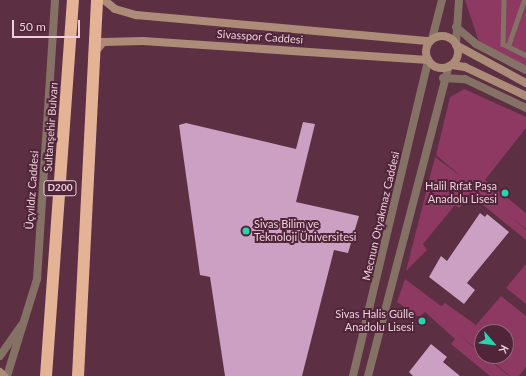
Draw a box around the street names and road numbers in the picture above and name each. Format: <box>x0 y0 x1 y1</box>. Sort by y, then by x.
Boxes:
street label: Sivasspor Caddesi <box>216 27 304 47</box>
street label: Sultanşehir Bulvarı <box>41 82 61 172</box>
street label: Üçyıldız Caddesi <box>23 150 41 230</box>
street label: Mecnun Otyakmaz Caddesi <box>360 150 402 282</box>
road number: D200 <box>43 180 77 196</box>

